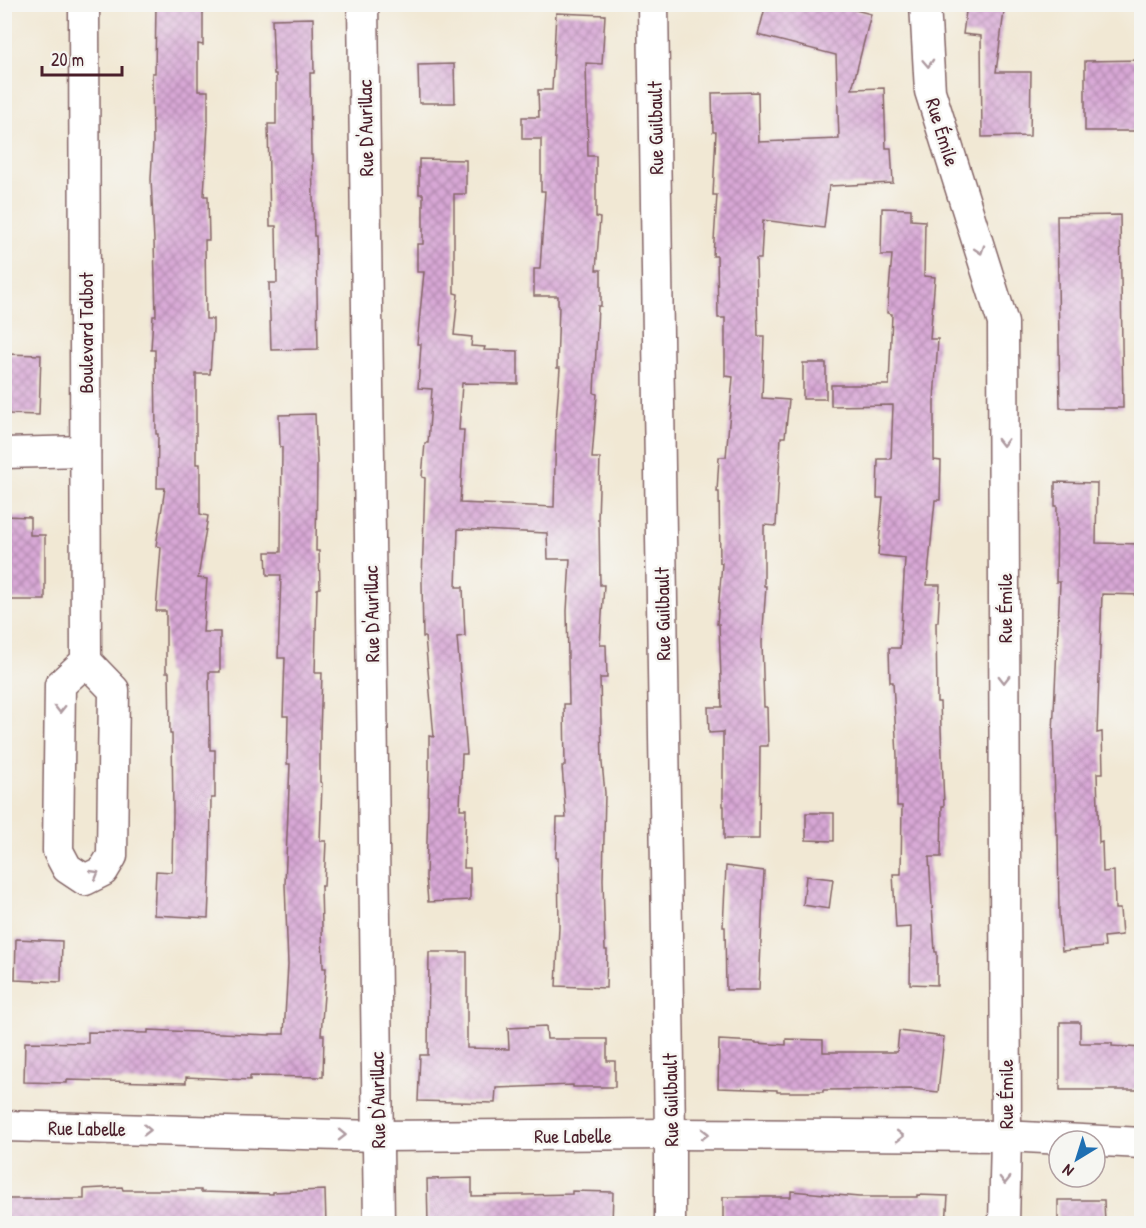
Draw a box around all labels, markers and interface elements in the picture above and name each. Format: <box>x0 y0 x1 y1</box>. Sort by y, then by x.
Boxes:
scale bar <box>42 39 122 77</box>
text: 20 m <box>51 47 84 72</box>
one-way arrow <box>921 58 934 67</box>
street label: Rue D'Aurillac <box>351 79 379 177</box>
street label: Rue Guilbault <box>641 80 669 175</box>
street label: Rue Émile <box>920 95 966 169</box>
one-way arrow <box>973 244 985 255</box>
street label: Boulevard Talbot <box>72 271 99 394</box>
one-way arrow <box>997 437 1009 446</box>
street label: Rue D'Aurillac <box>357 565 385 663</box>
street label: Rue Guilbault <box>648 566 676 661</box>
street label: Rue Émile <box>991 573 1018 643</box>
one-way arrow <box>998 674 1010 683</box>
one-way arrow <box>54 704 66 713</box>
one-way arrow <box>89 870 99 881</box>
street label: Rue D'Aurillac <box>363 1051 391 1149</box>
street label: Rue Guilbault <box>656 1052 684 1147</box>
street label: Rue Émile <box>992 1059 1019 1129</box>
street label: Rue Labelle <box>48 1114 126 1142</box>
street label: Rue Labelle <box>534 1122 612 1149</box>
one-way arrow <box>142 1124 151 1136</box>
one-way arrow <box>700 1128 709 1140</box>
one-way arrow <box>337 1129 346 1141</box>
one-way arrow <box>895 1129 904 1142</box>
north arrow <box>1047 1129 1107 1189</box>
text: N <box>1057 1159 1078 1182</box>
one-way arrow <box>999 1175 1011 1184</box>

